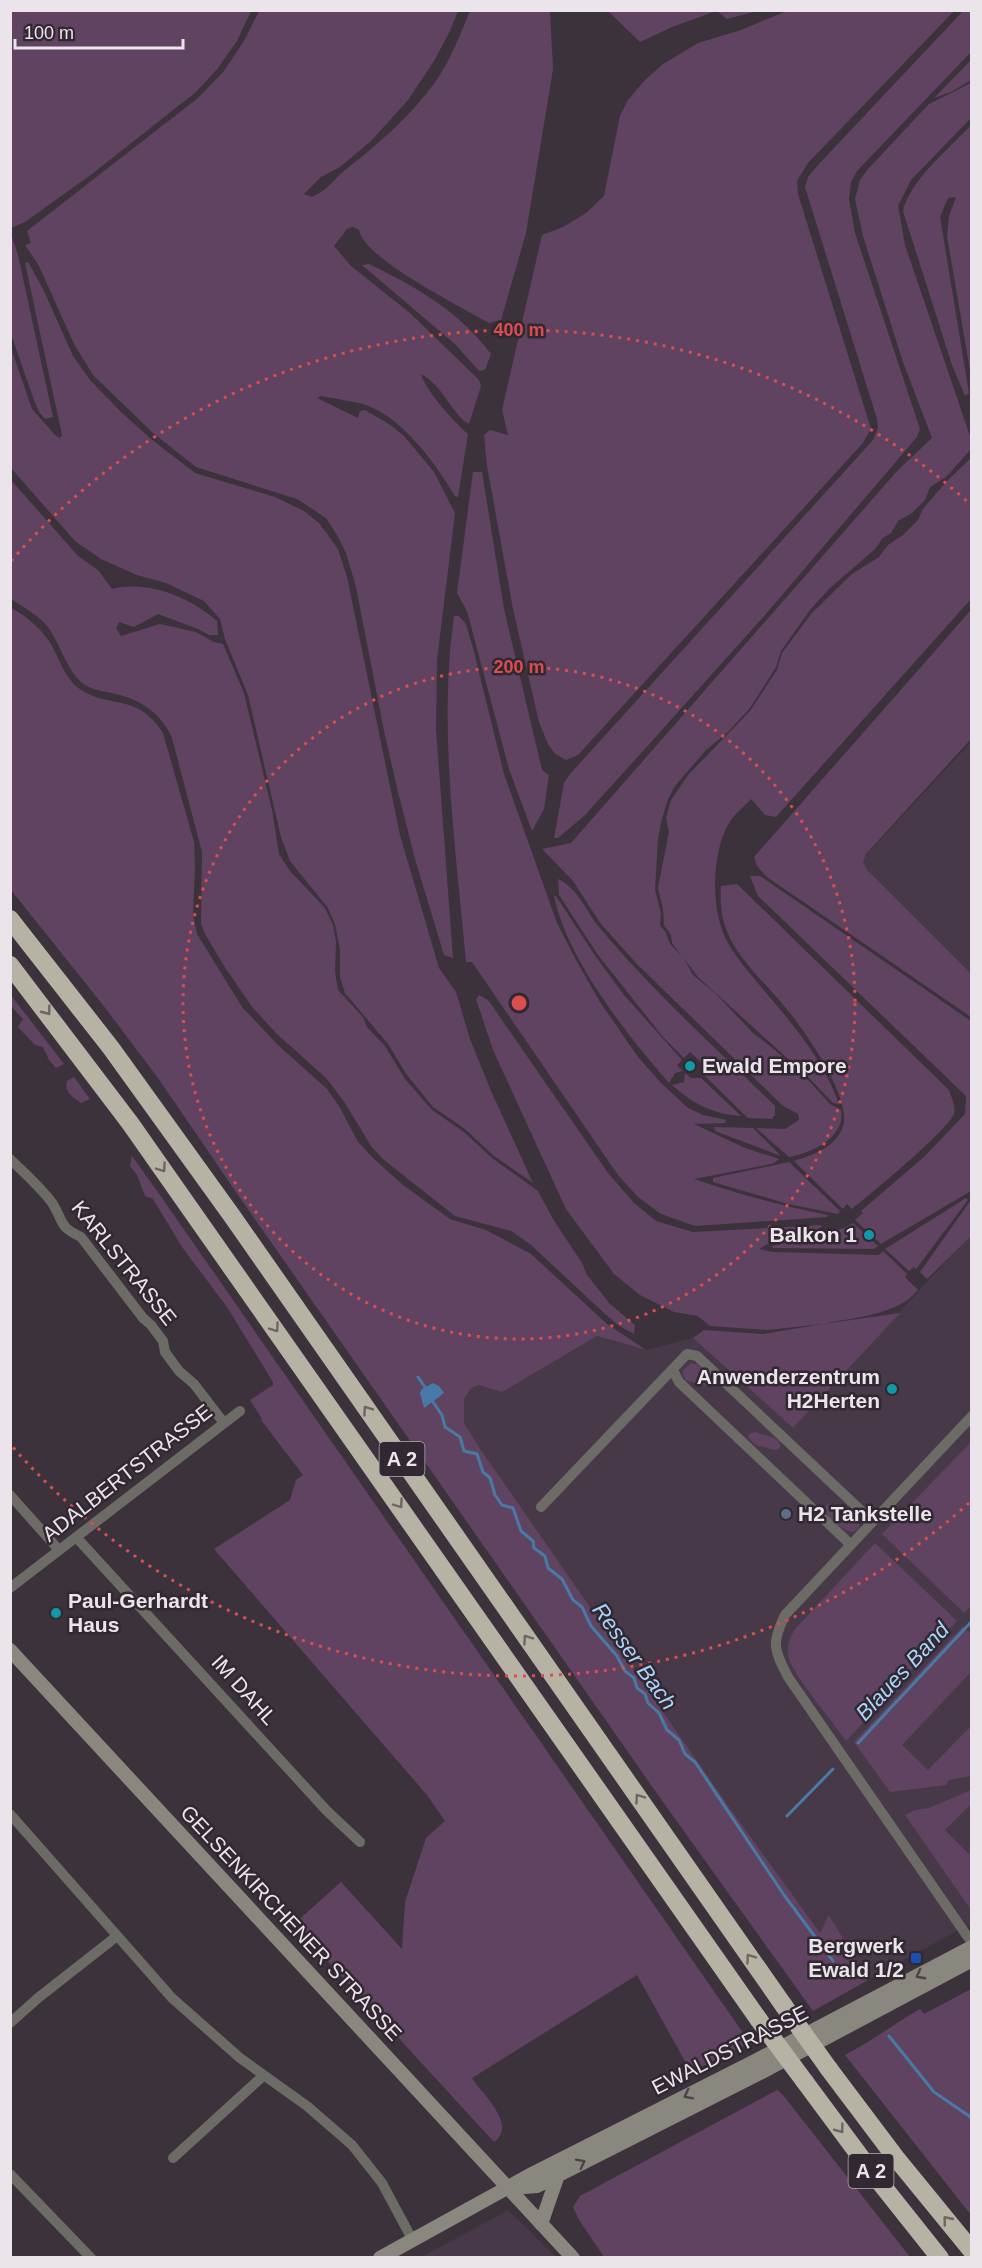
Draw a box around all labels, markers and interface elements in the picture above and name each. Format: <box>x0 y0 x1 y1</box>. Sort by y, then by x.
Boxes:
scale bar <box>15 12 183 50</box>
text: 100 m <box>24 23 74 43</box>
text: 400 m <box>493 320 545 340</box>
text: 200 m <box>493 657 545 677</box>
centre of rings <box>509 993 529 1013</box>
one-way arrow <box>40 1005 51 1016</box>
place label: Ewald Empore <box>702 1054 847 1077</box>
marker: Ewald Empore <box>683 1059 697 1073</box>
one-way arrow <box>155 1162 166 1173</box>
street label: KARLSTRASSE <box>67 1196 181 1329</box>
place label: Balkon 1 <box>769 1223 857 1246</box>
marker: Balkon 1 <box>862 1228 876 1242</box>
one-way arrow <box>268 1321 279 1332</box>
place label: Anwenderzentrum H2Herten <box>697 1365 880 1412</box>
marker: Anwenderzentrum H2Herten <box>885 1382 899 1396</box>
street label: ADALBERTSTRASSE <box>37 1399 216 1546</box>
one-way arrow <box>363 1406 374 1417</box>
road number: A 2 <box>380 1442 424 1476</box>
one-way arrow <box>392 1498 403 1509</box>
place label: H2 Tankstelle <box>798 1502 932 1525</box>
marker: H2 Tankstelle <box>779 1507 793 1521</box>
place label: Paul-Gerhardt Haus <box>68 1589 208 1636</box>
water label: Resser Bach <box>587 1598 682 1715</box>
marker: Paul-Gerhardt Haus <box>49 1606 63 1620</box>
water label: Blaues Band <box>851 1617 955 1725</box>
one-way arrow <box>523 1634 534 1645</box>
street label: IM DAHL <box>207 1650 281 1729</box>
one-way arrow <box>635 1794 646 1805</box>
street label: GELSENKIRCHENER STRASSE <box>176 1800 406 2045</box>
place label: Bergwerk Ewald 1/2 <box>808 1934 904 1981</box>
marker: Bergwerk Ewald 1/2 <box>909 1951 923 1965</box>
one-way arrow <box>746 1954 757 1965</box>
one-way arrow <box>916 1968 926 1979</box>
street label: EWALDSTRASSE <box>648 2000 812 2099</box>
one-way arrow <box>684 2088 694 2099</box>
one-way arrow <box>832 2123 843 2134</box>
road number: A 2 <box>848 2154 894 2188</box>
one-way arrow <box>575 2159 586 2170</box>
one-way arrow <box>943 2216 954 2227</box>

